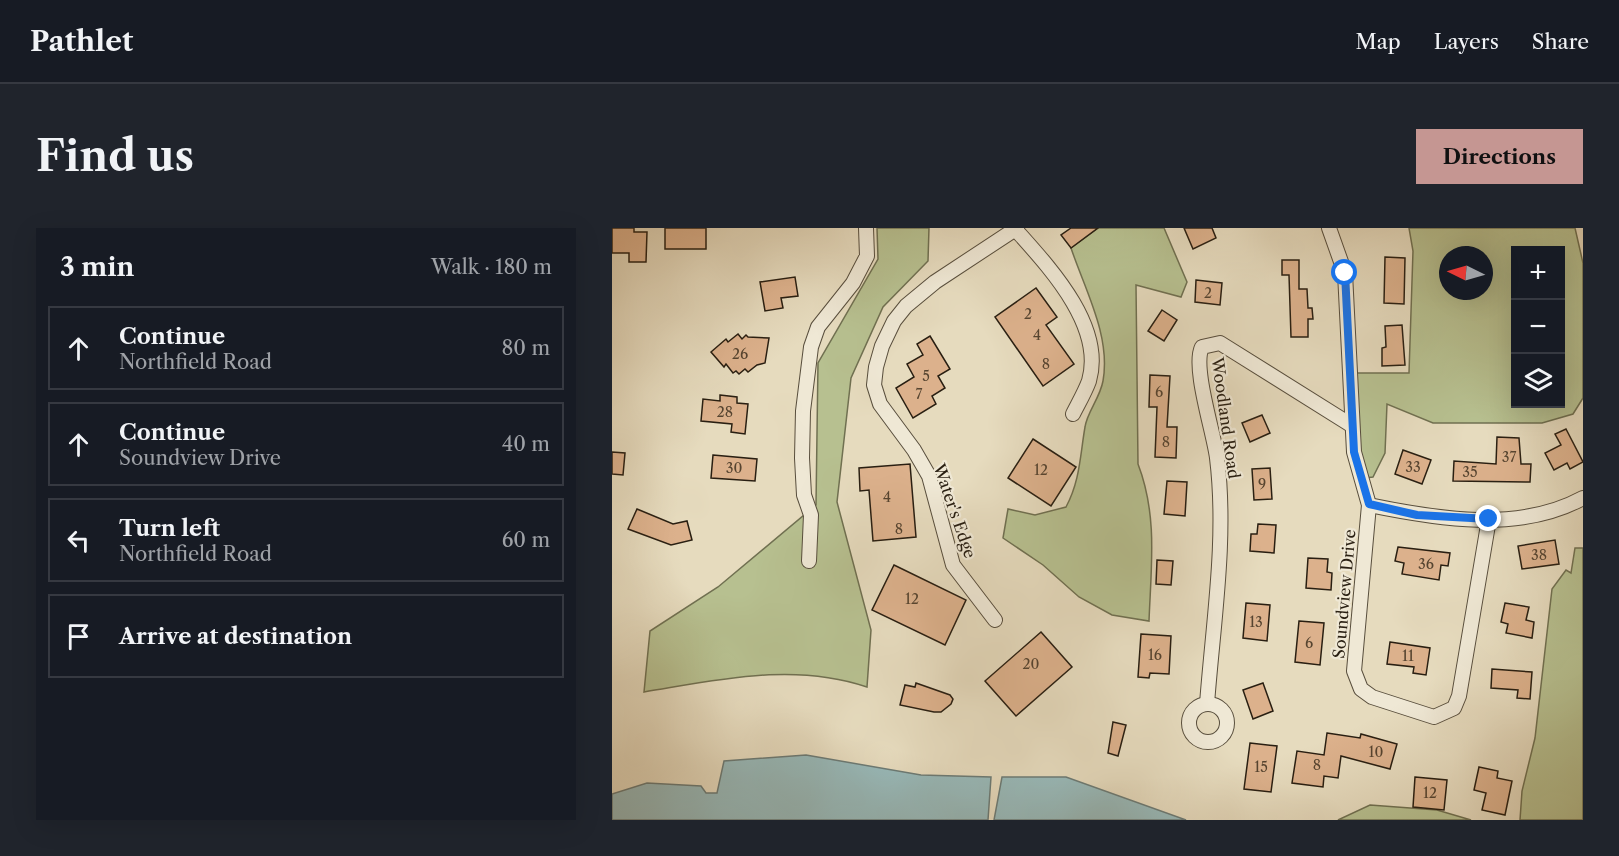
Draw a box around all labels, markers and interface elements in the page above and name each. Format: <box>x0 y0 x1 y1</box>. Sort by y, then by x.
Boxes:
text: Pathlet <box>30 24 133 58</box>
text: Map <box>1356 29 1401 54</box>
text: Layers <box>1434 29 1499 54</box>
text: Share <box>1532 29 1589 54</box>
button: Directions <box>1416 129 1583 184</box>
text: Find us <box>36 130 194 182</box>
north arrow <box>1439 246 1493 300</box>
map controls <box>1511 246 1565 408</box>
button: + <box>1511 246 1565 300</box>
text: 3 min <box>60 251 134 283</box>
text: Walk · 180 m <box>431 255 552 279</box>
route start <box>1331 259 1357 285</box>
house number: 2 <box>1204 284 1212 302</box>
button: − <box>1511 300 1565 354</box>
house number: 2 <box>1024 305 1032 323</box>
text: Continue <box>119 323 225 350</box>
house number: 4 <box>1033 326 1041 344</box>
icon: ahead <box>62 332 95 365</box>
text: 80 m <box>502 336 550 360</box>
house number: 26 <box>732 345 748 363</box>
text: Northfield Road <box>119 350 272 374</box>
button: layers <box>1511 354 1565 408</box>
house number: 8 <box>1042 355 1050 373</box>
street label: Woodland Road <box>1207 355 1244 480</box>
house number: 5 <box>922 367 930 385</box>
house number: 6 <box>1155 383 1163 401</box>
house number: 7 <box>916 385 923 403</box>
house number: 28 <box>717 403 733 421</box>
text: Continue <box>119 419 225 446</box>
icon: ahead <box>62 428 95 461</box>
text: 40 m <box>502 432 550 456</box>
house number: 8 <box>1162 433 1170 451</box>
text: Soundview Drive <box>119 446 281 470</box>
house number: 37 <box>1502 448 1516 466</box>
house number: 33 <box>1405 458 1421 476</box>
house number: 30 <box>726 459 742 477</box>
street label: Water's Edge <box>929 460 981 561</box>
house number: 12 <box>1034 461 1048 479</box>
house number: 35 <box>1462 463 1478 481</box>
house number: 9 <box>1258 475 1266 493</box>
house number: 4 <box>883 488 891 506</box>
route end <box>1475 505 1501 531</box>
text: Turn left <box>119 515 220 542</box>
house number: 8 <box>895 520 903 538</box>
icon: left <box>62 524 95 557</box>
text: 60 m <box>502 528 550 552</box>
street label: Soundview Drive <box>1328 529 1360 659</box>
text: Northfield Road <box>119 542 272 566</box>
house number: 38 <box>1531 546 1547 564</box>
house number: 36 <box>1418 555 1434 573</box>
house number: 12 <box>905 590 919 608</box>
house number: 13 <box>1249 613 1263 631</box>
icon: arrive <box>62 620 95 653</box>
text: Arrive at destination <box>119 623 352 650</box>
house number: 6 <box>1305 634 1313 652</box>
house number: 16 <box>1148 646 1162 664</box>
house number: 11 <box>1402 647 1414 665</box>
house number: 20 <box>1023 655 1040 673</box>
house number: 10 <box>1369 743 1383 761</box>
house number: 8 <box>1313 756 1321 774</box>
house number: 15 <box>1254 758 1268 776</box>
house number: 12 <box>1423 784 1437 802</box>

